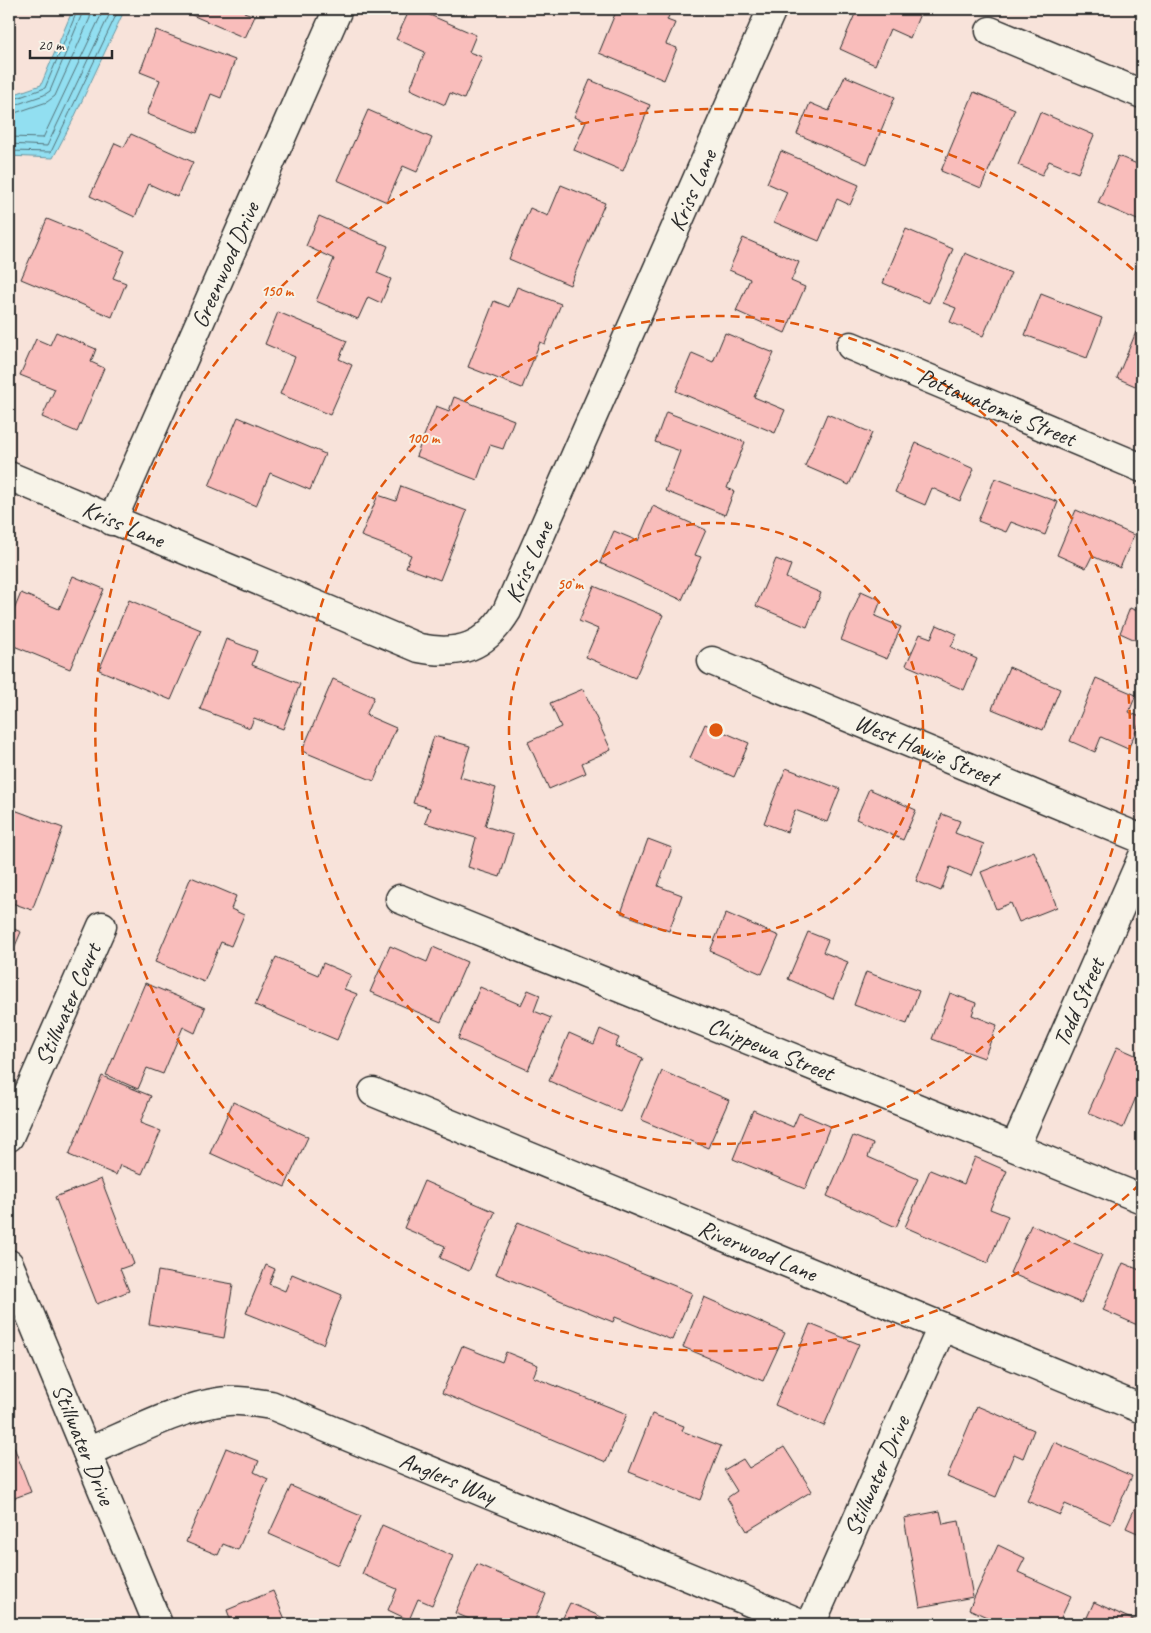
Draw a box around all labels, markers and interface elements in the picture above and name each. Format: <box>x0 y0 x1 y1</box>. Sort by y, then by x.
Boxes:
scale bar <box>30 28 112 60</box>
text: 20 m <box>38 36 65 55</box>
street label: Kriss Lane <box>661 143 724 235</box>
street label: Greenwood Drive <box>184 195 267 332</box>
text: 150 m <box>261 282 295 301</box>
street label: Pottawatomie Street <box>914 361 1082 454</box>
text: 100 m <box>407 429 441 448</box>
street label: Kriss Lane <box>78 494 171 555</box>
street label: Kriss Lane <box>498 514 561 607</box>
text: 50 m <box>557 575 584 594</box>
street label: West Hawie Street <box>850 707 1005 794</box>
centre of rings <box>707 721 725 739</box>
street label: Stillwater Court <box>27 937 108 1070</box>
street label: Todd Street <box>1046 951 1112 1051</box>
street label: Chippewa Street <box>704 1010 840 1089</box>
street label: Riverwood Lane <box>694 1213 823 1289</box>
street label: Stillwater Drive <box>45 1379 123 1511</box>
street label: Stillwater Drive <box>837 1409 917 1541</box>
street label: Anglers Way <box>395 1445 502 1512</box>

